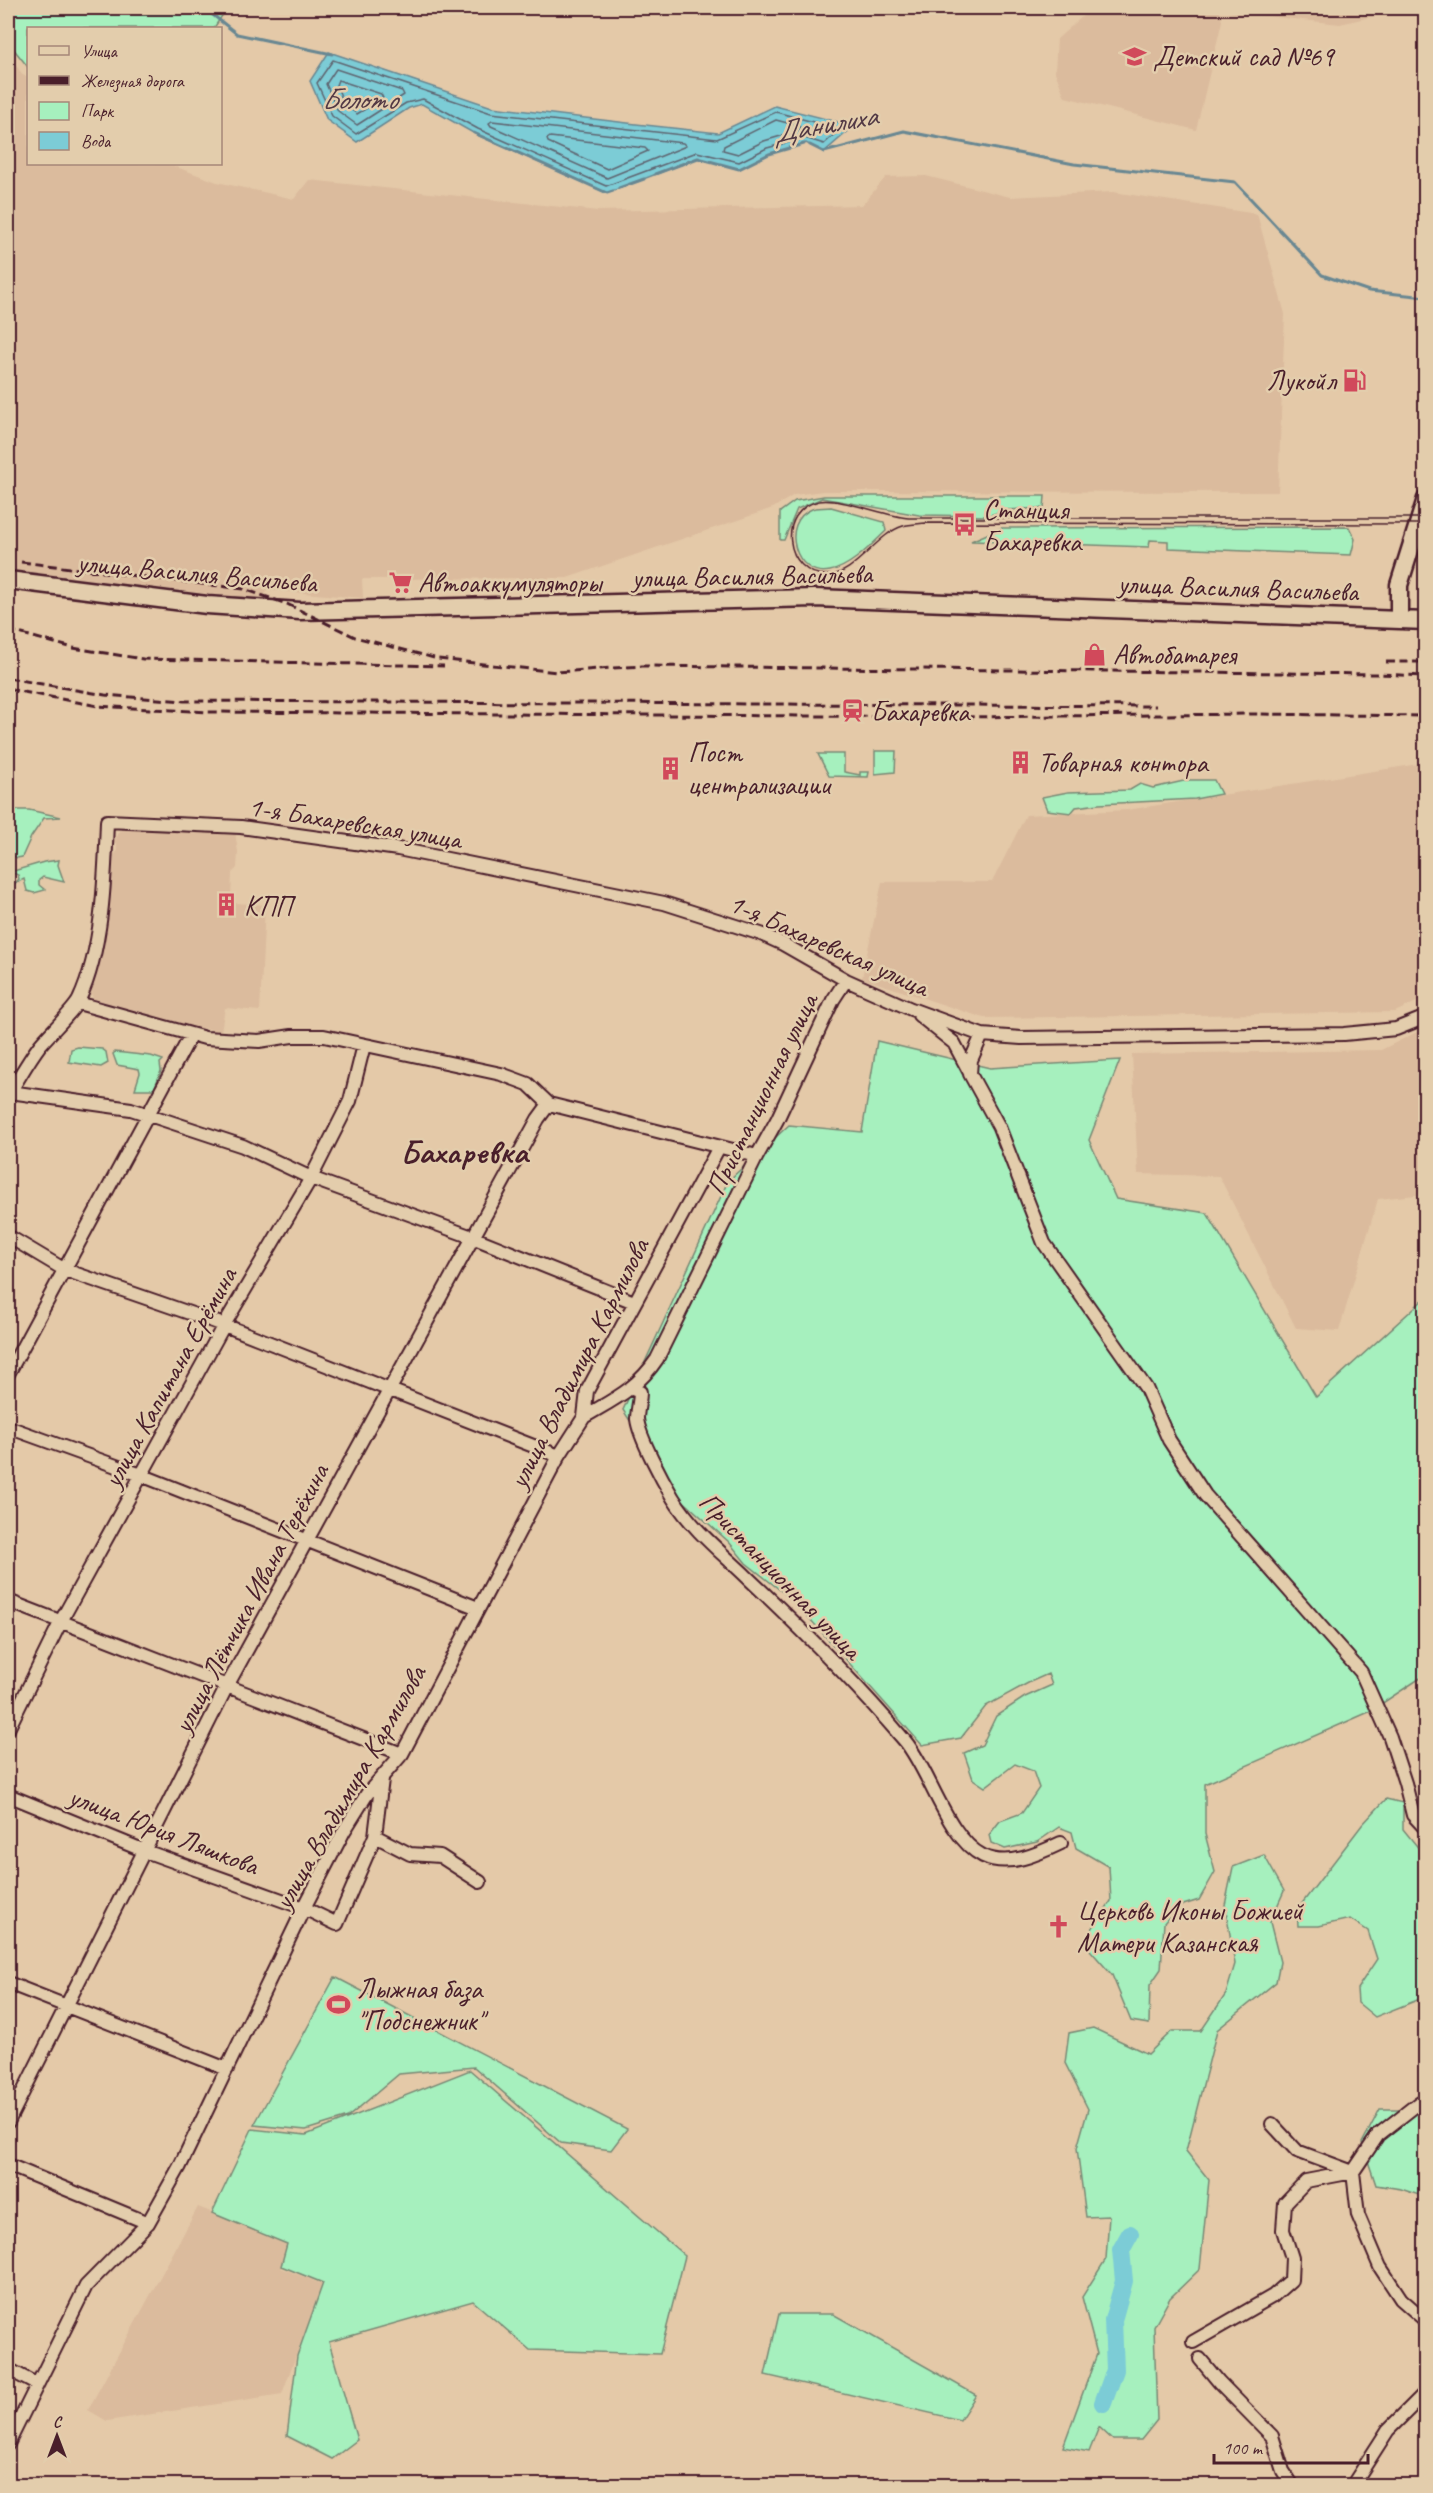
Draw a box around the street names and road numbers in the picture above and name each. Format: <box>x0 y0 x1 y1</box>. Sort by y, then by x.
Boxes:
street label: улица Василия Васильева <box>74 544 320 601</box>
street label: улица Василия Васильева <box>630 556 874 595</box>
street label: улица Василия Васильева <box>1115 566 1360 609</box>
street label: 1-я Бахаревская улица <box>246 788 466 857</box>
street label: 1-я Бахаревская улица <box>723 885 936 1005</box>
street label: Пристанционная улица <box>698 985 826 1201</box>
street label: улица Владимира Кармилова <box>499 1231 657 1496</box>
street label: улица Капитана Ерёмина <box>94 1260 245 1495</box>
street label: улица Лётчика Ивана Терёхина <box>164 1456 337 1741</box>
street label: Пристанционная улица <box>692 1484 871 1668</box>
street label: улица Владимира Кармилова <box>264 1658 434 1917</box>
street label: улица Юрия Ляшкова <box>62 1778 265 1883</box>

